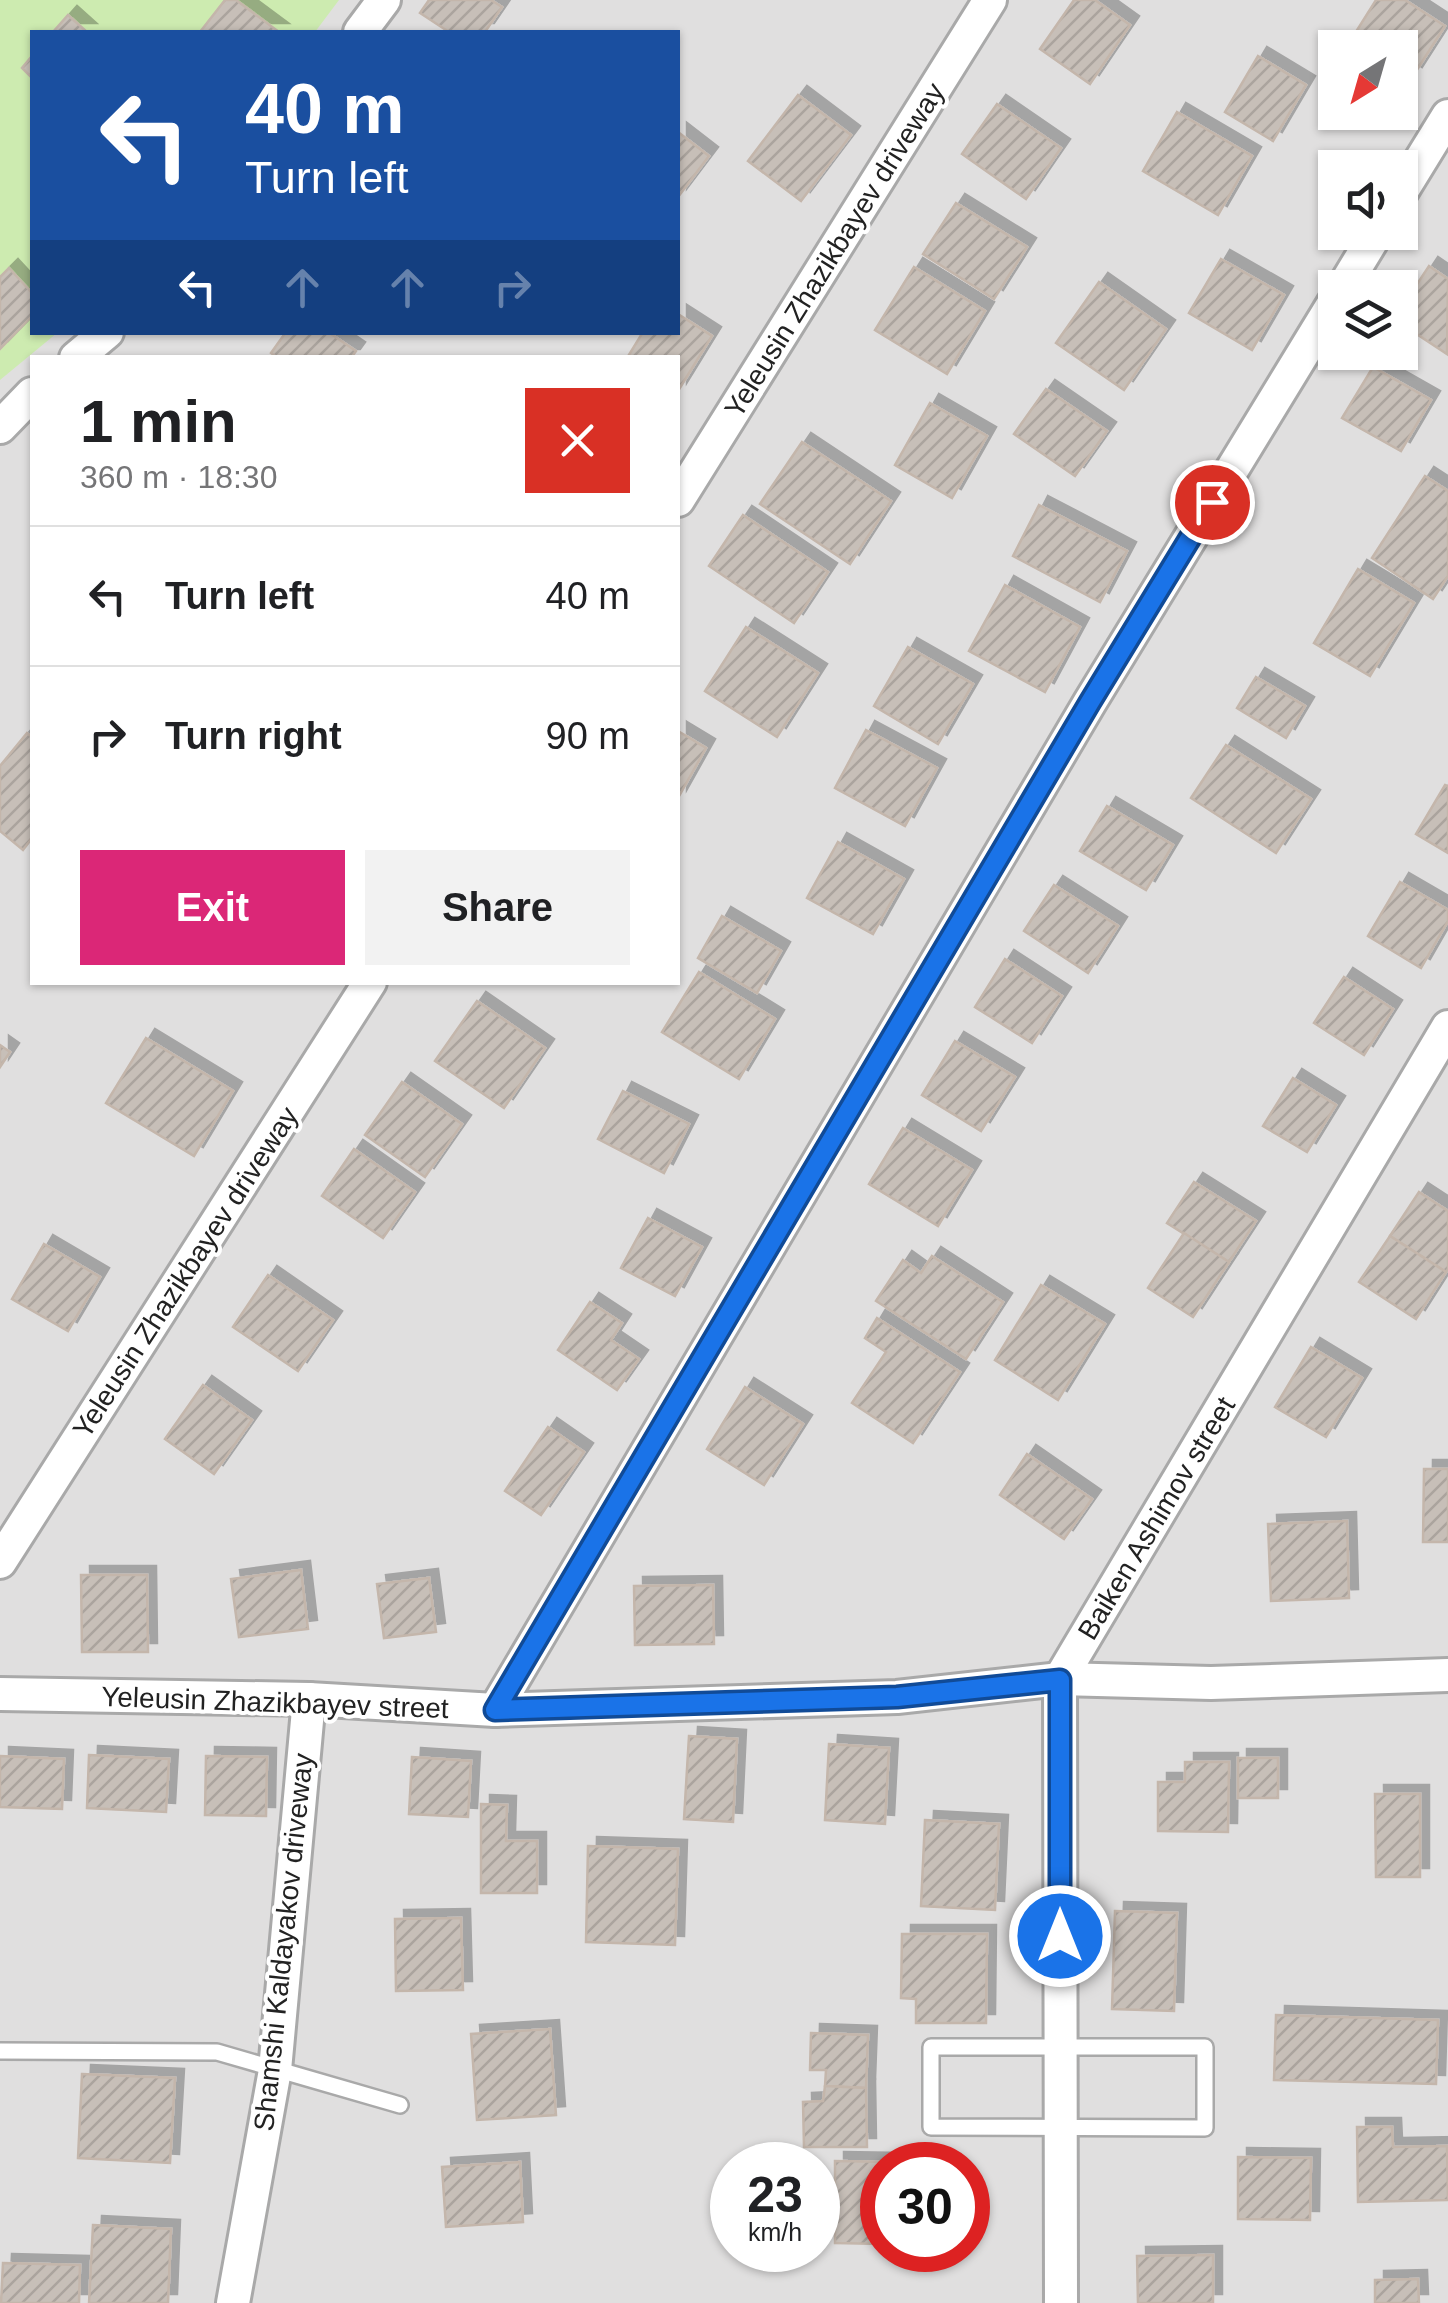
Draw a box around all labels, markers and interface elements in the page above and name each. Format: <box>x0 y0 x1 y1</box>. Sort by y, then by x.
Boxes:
north arrow <box>1318 30 1418 130</box>
map controls <box>1318 30 1418 370</box>
icon: left <box>80 70 210 200</box>
text: 40 m <box>245 70 405 148</box>
street label: Yeleusin Zhazikbayev driveway <box>718 78 950 423</box>
button: sound <box>1318 150 1418 250</box>
text: Turn left <box>245 152 408 203</box>
icon: left <box>170 260 225 315</box>
icon: ahead <box>275 260 330 315</box>
icon: ahead <box>380 260 435 315</box>
icon: right <box>485 260 540 315</box>
button: layers <box>1318 270 1418 370</box>
text: 1 min <box>80 388 237 455</box>
button: close <box>525 388 630 493</box>
text: 360 m · 18:30 <box>80 459 277 495</box>
pin <box>1170 460 1255 545</box>
icon: arrive <box>1185 475 1240 530</box>
icon: left <box>80 569 135 624</box>
text: Turn left <box>165 575 314 617</box>
text: 40 m <box>546 575 630 617</box>
icon: right <box>80 709 135 764</box>
text: Turn right <box>165 715 342 757</box>
text: 90 m <box>546 715 630 757</box>
button: Exit <box>80 850 345 965</box>
button: Share <box>365 850 630 965</box>
street label: Yeleusin Zhazikbayev driveway <box>67 1101 304 1443</box>
street label: Baiken Ashimov street <box>1072 1391 1241 1645</box>
street label: Yeleusin Zhazikbayev street <box>101 1681 449 1724</box>
street label: Shamshi Kaldayakov driveway <box>248 1752 319 2133</box>
position arrow <box>1008 1884 1112 1988</box>
speed limit sign: 30 <box>860 2142 990 2272</box>
text: 23 <box>747 2167 803 2223</box>
text: km/h <box>748 2218 802 2246</box>

